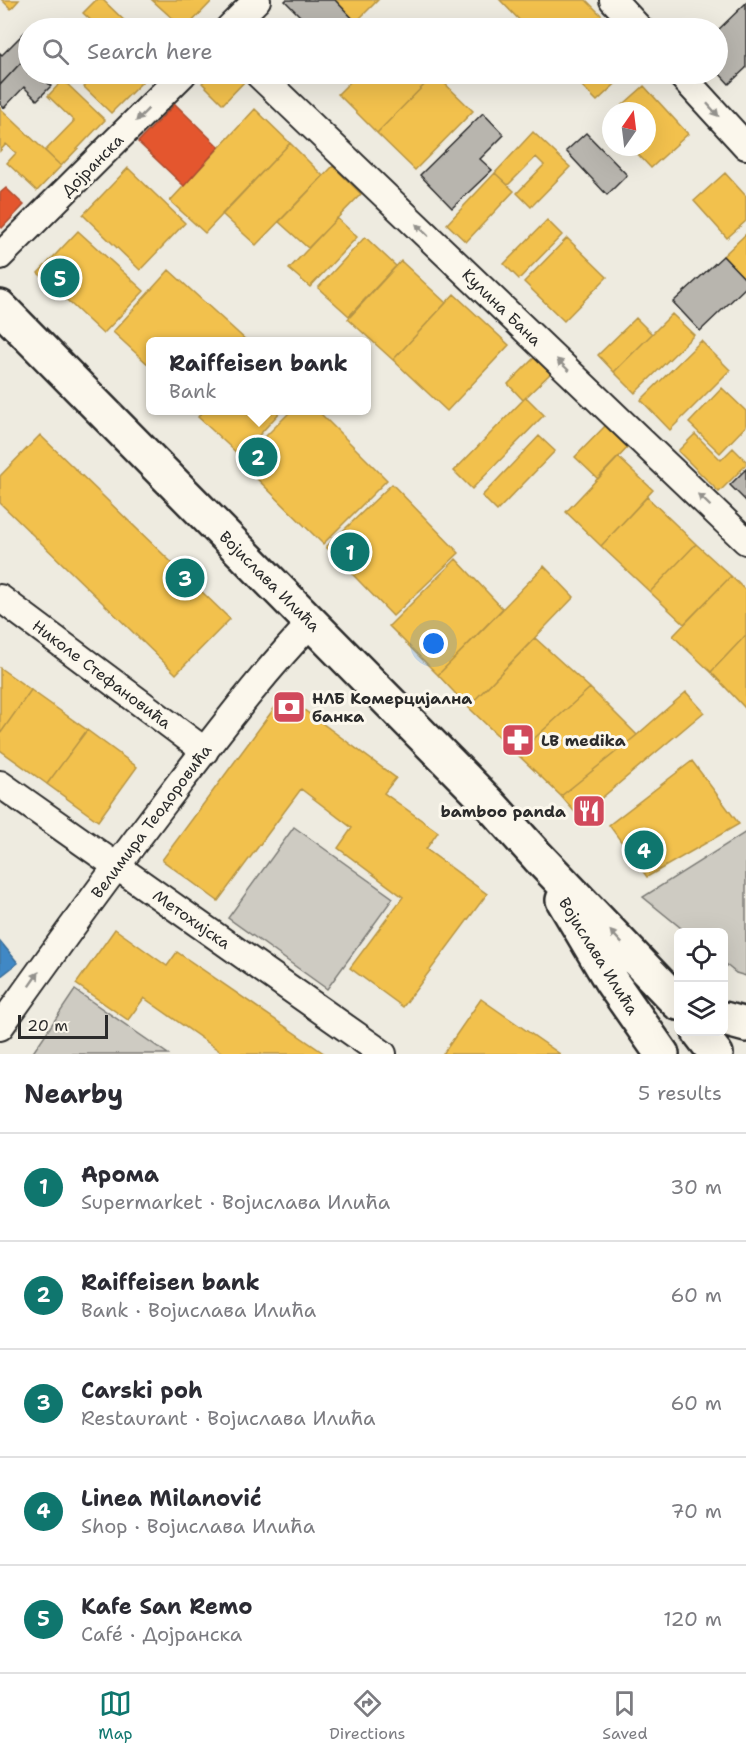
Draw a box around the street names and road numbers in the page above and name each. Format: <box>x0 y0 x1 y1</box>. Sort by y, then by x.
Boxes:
street label: Дојранска <box>57 130 128 201</box>
street label: Кулина Бана <box>458 264 546 350</box>
street label: Војислава Илића <box>215 526 325 636</box>
street label: Николе Стефановића <box>28 615 175 734</box>
street label: Велимира Теодоровића <box>87 740 216 903</box>
street label: Метохијска <box>149 885 235 954</box>
street label: Војислава Илића <box>554 894 643 1019</box>

